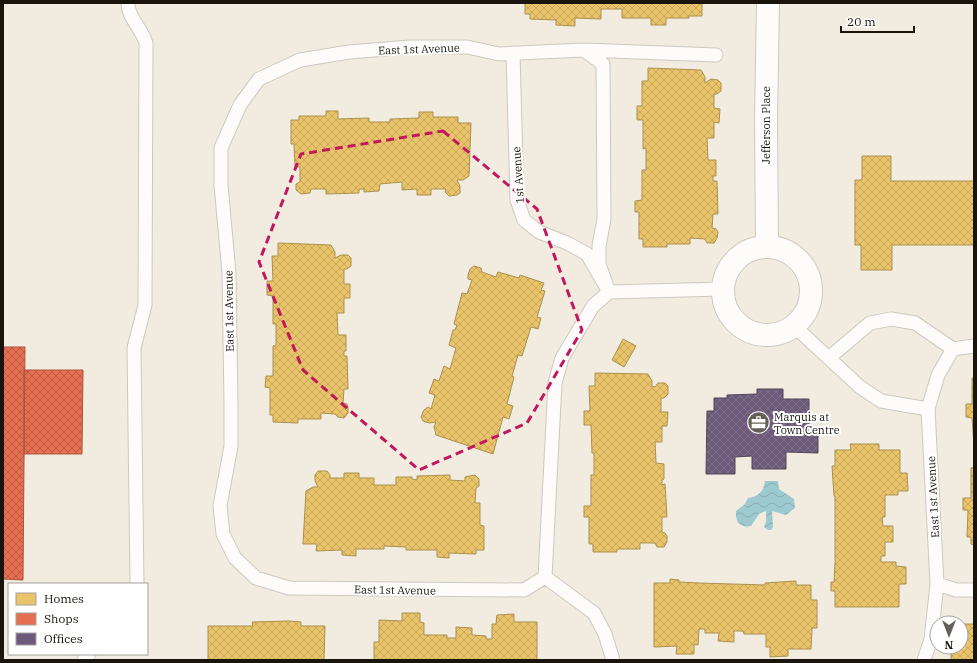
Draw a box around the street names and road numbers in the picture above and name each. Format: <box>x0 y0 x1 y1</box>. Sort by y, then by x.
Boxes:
street label: East 1st Avenue <box>378 41 460 57</box>
street label: Jefferson Place <box>759 86 773 164</box>
street label: 1st Avenue <box>509 146 527 204</box>
street label: East 1st Avenue <box>221 270 237 352</box>
street label: East 1st Avenue <box>924 456 942 538</box>
street label: East 1st Avenue <box>354 582 436 598</box>

